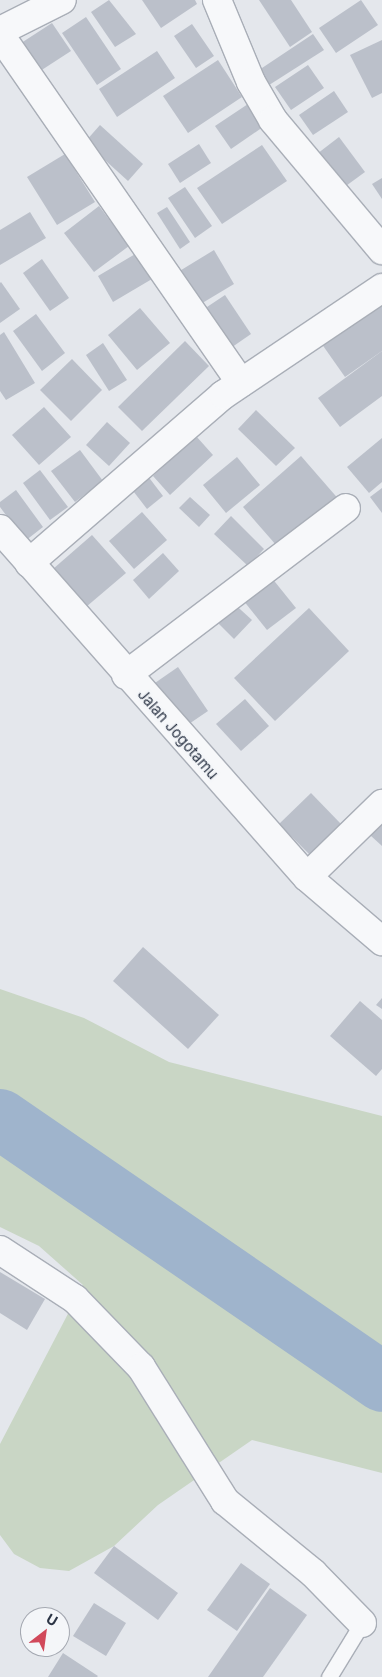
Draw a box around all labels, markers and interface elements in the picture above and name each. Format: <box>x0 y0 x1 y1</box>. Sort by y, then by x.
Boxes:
street label: Jalan Jogotamu <box>134 685 222 783</box>
north arrow <box>20 1607 70 1657</box>
text: U <box>44 1610 61 1629</box>

